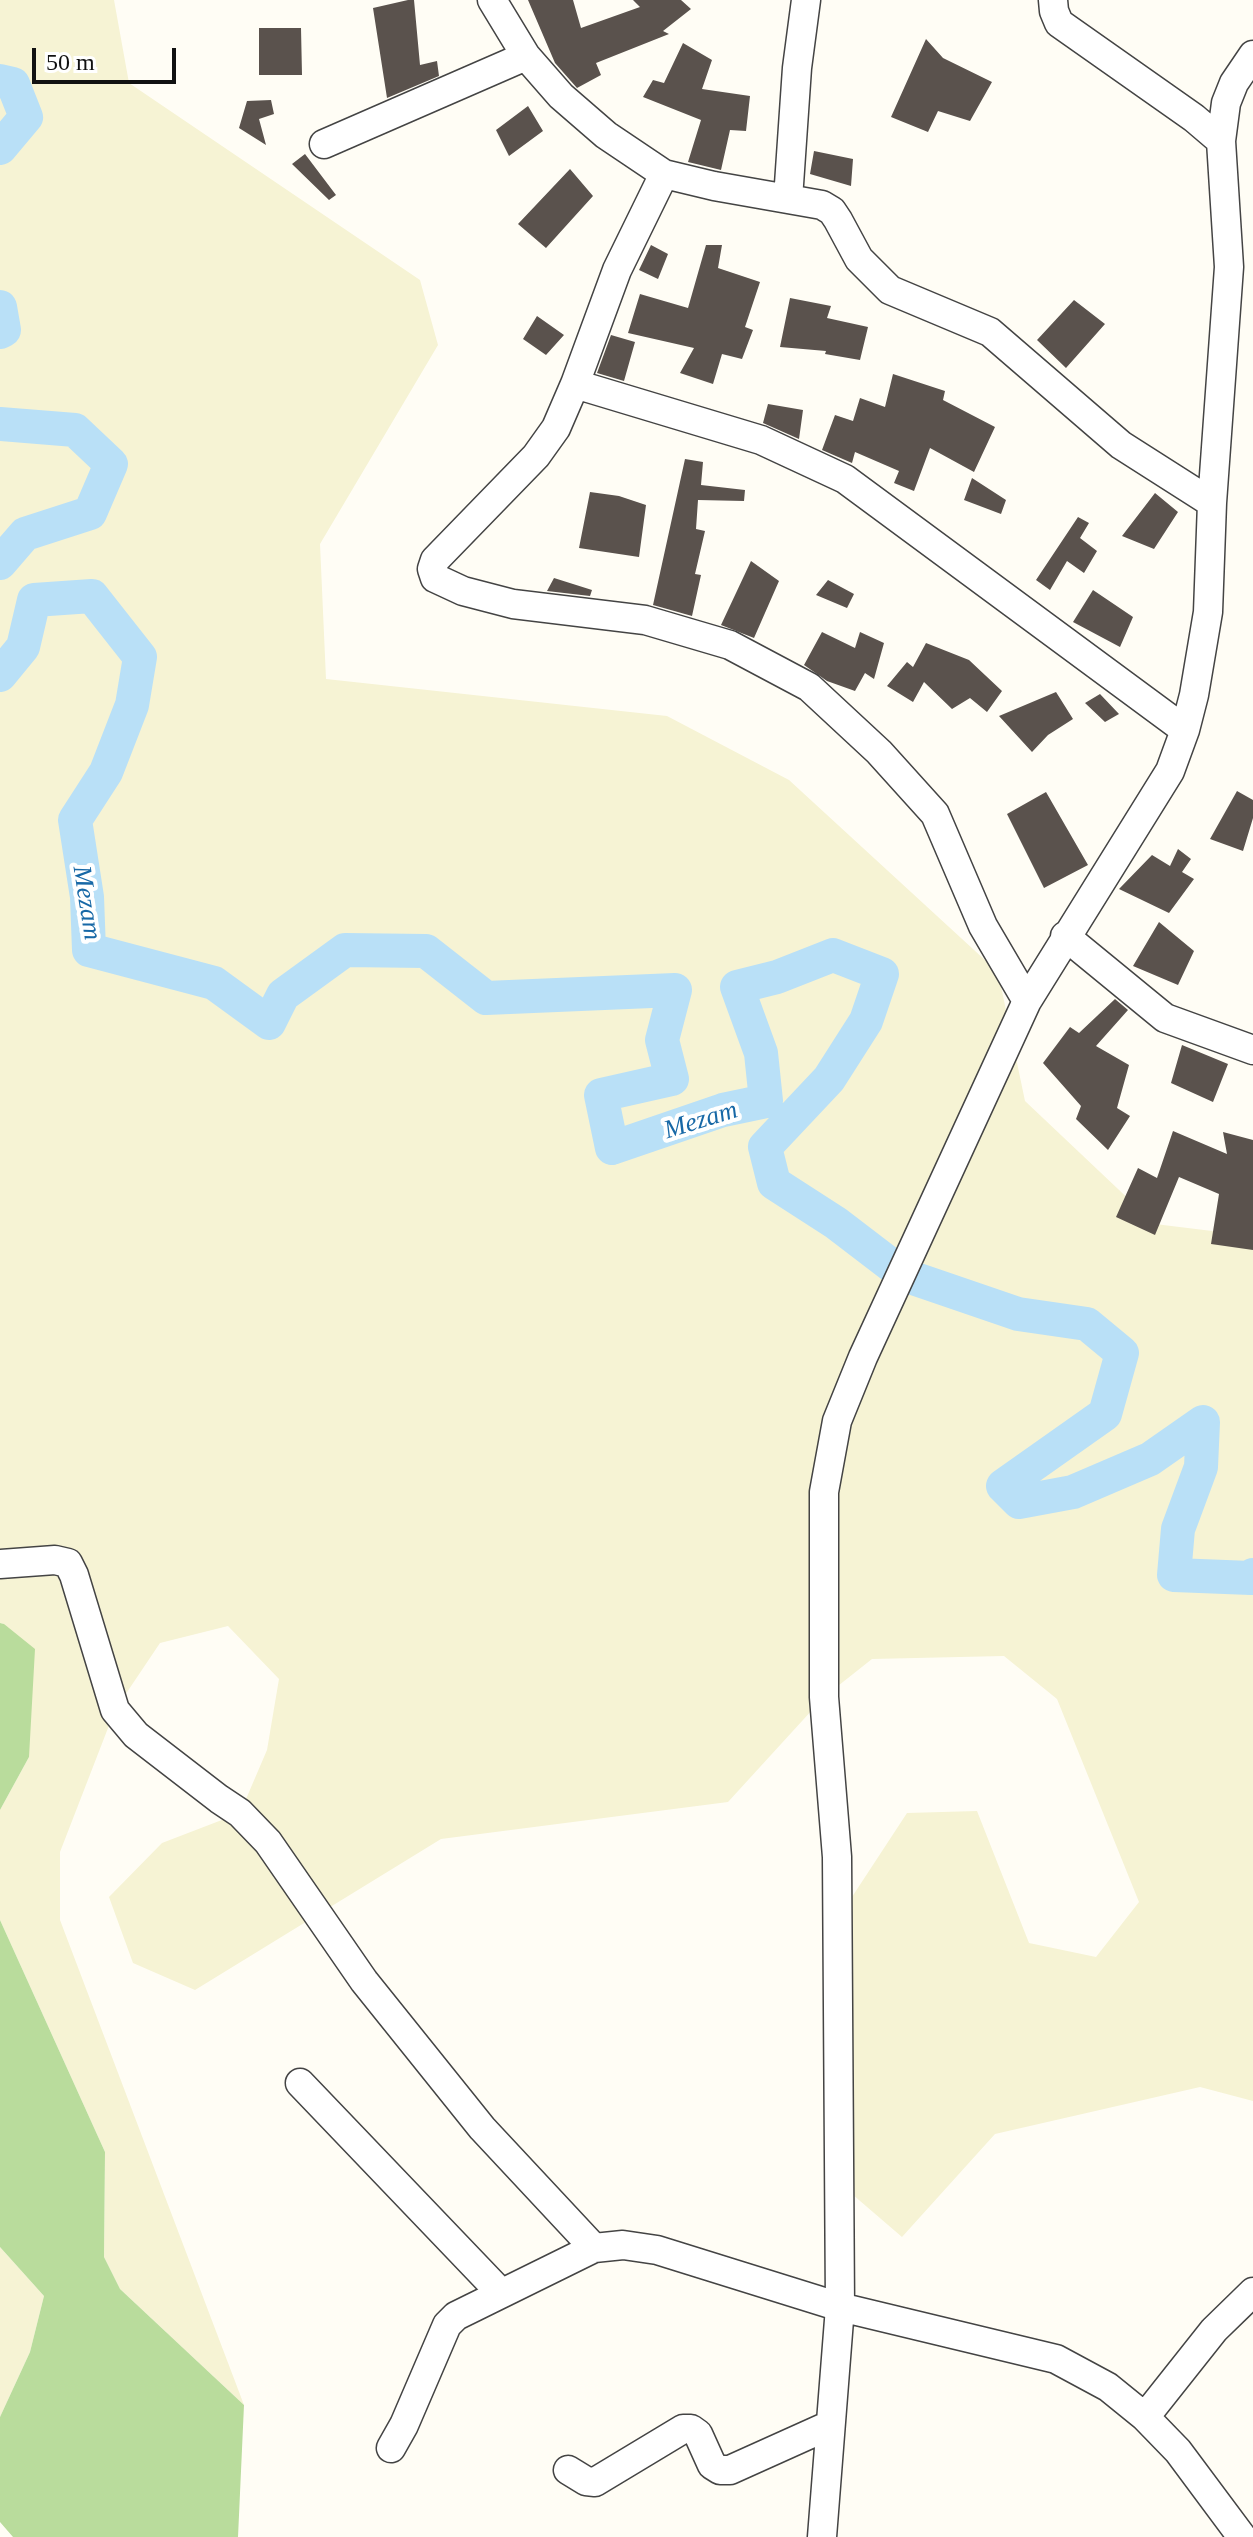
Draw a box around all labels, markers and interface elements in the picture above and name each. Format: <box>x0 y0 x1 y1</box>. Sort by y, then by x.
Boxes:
scale bar <box>36 32 180 82</box>
text: 50 m <box>46 49 95 75</box>
water label: Mezam <box>65 863 107 943</box>
water label: Mezam <box>661 1095 741 1147</box>

